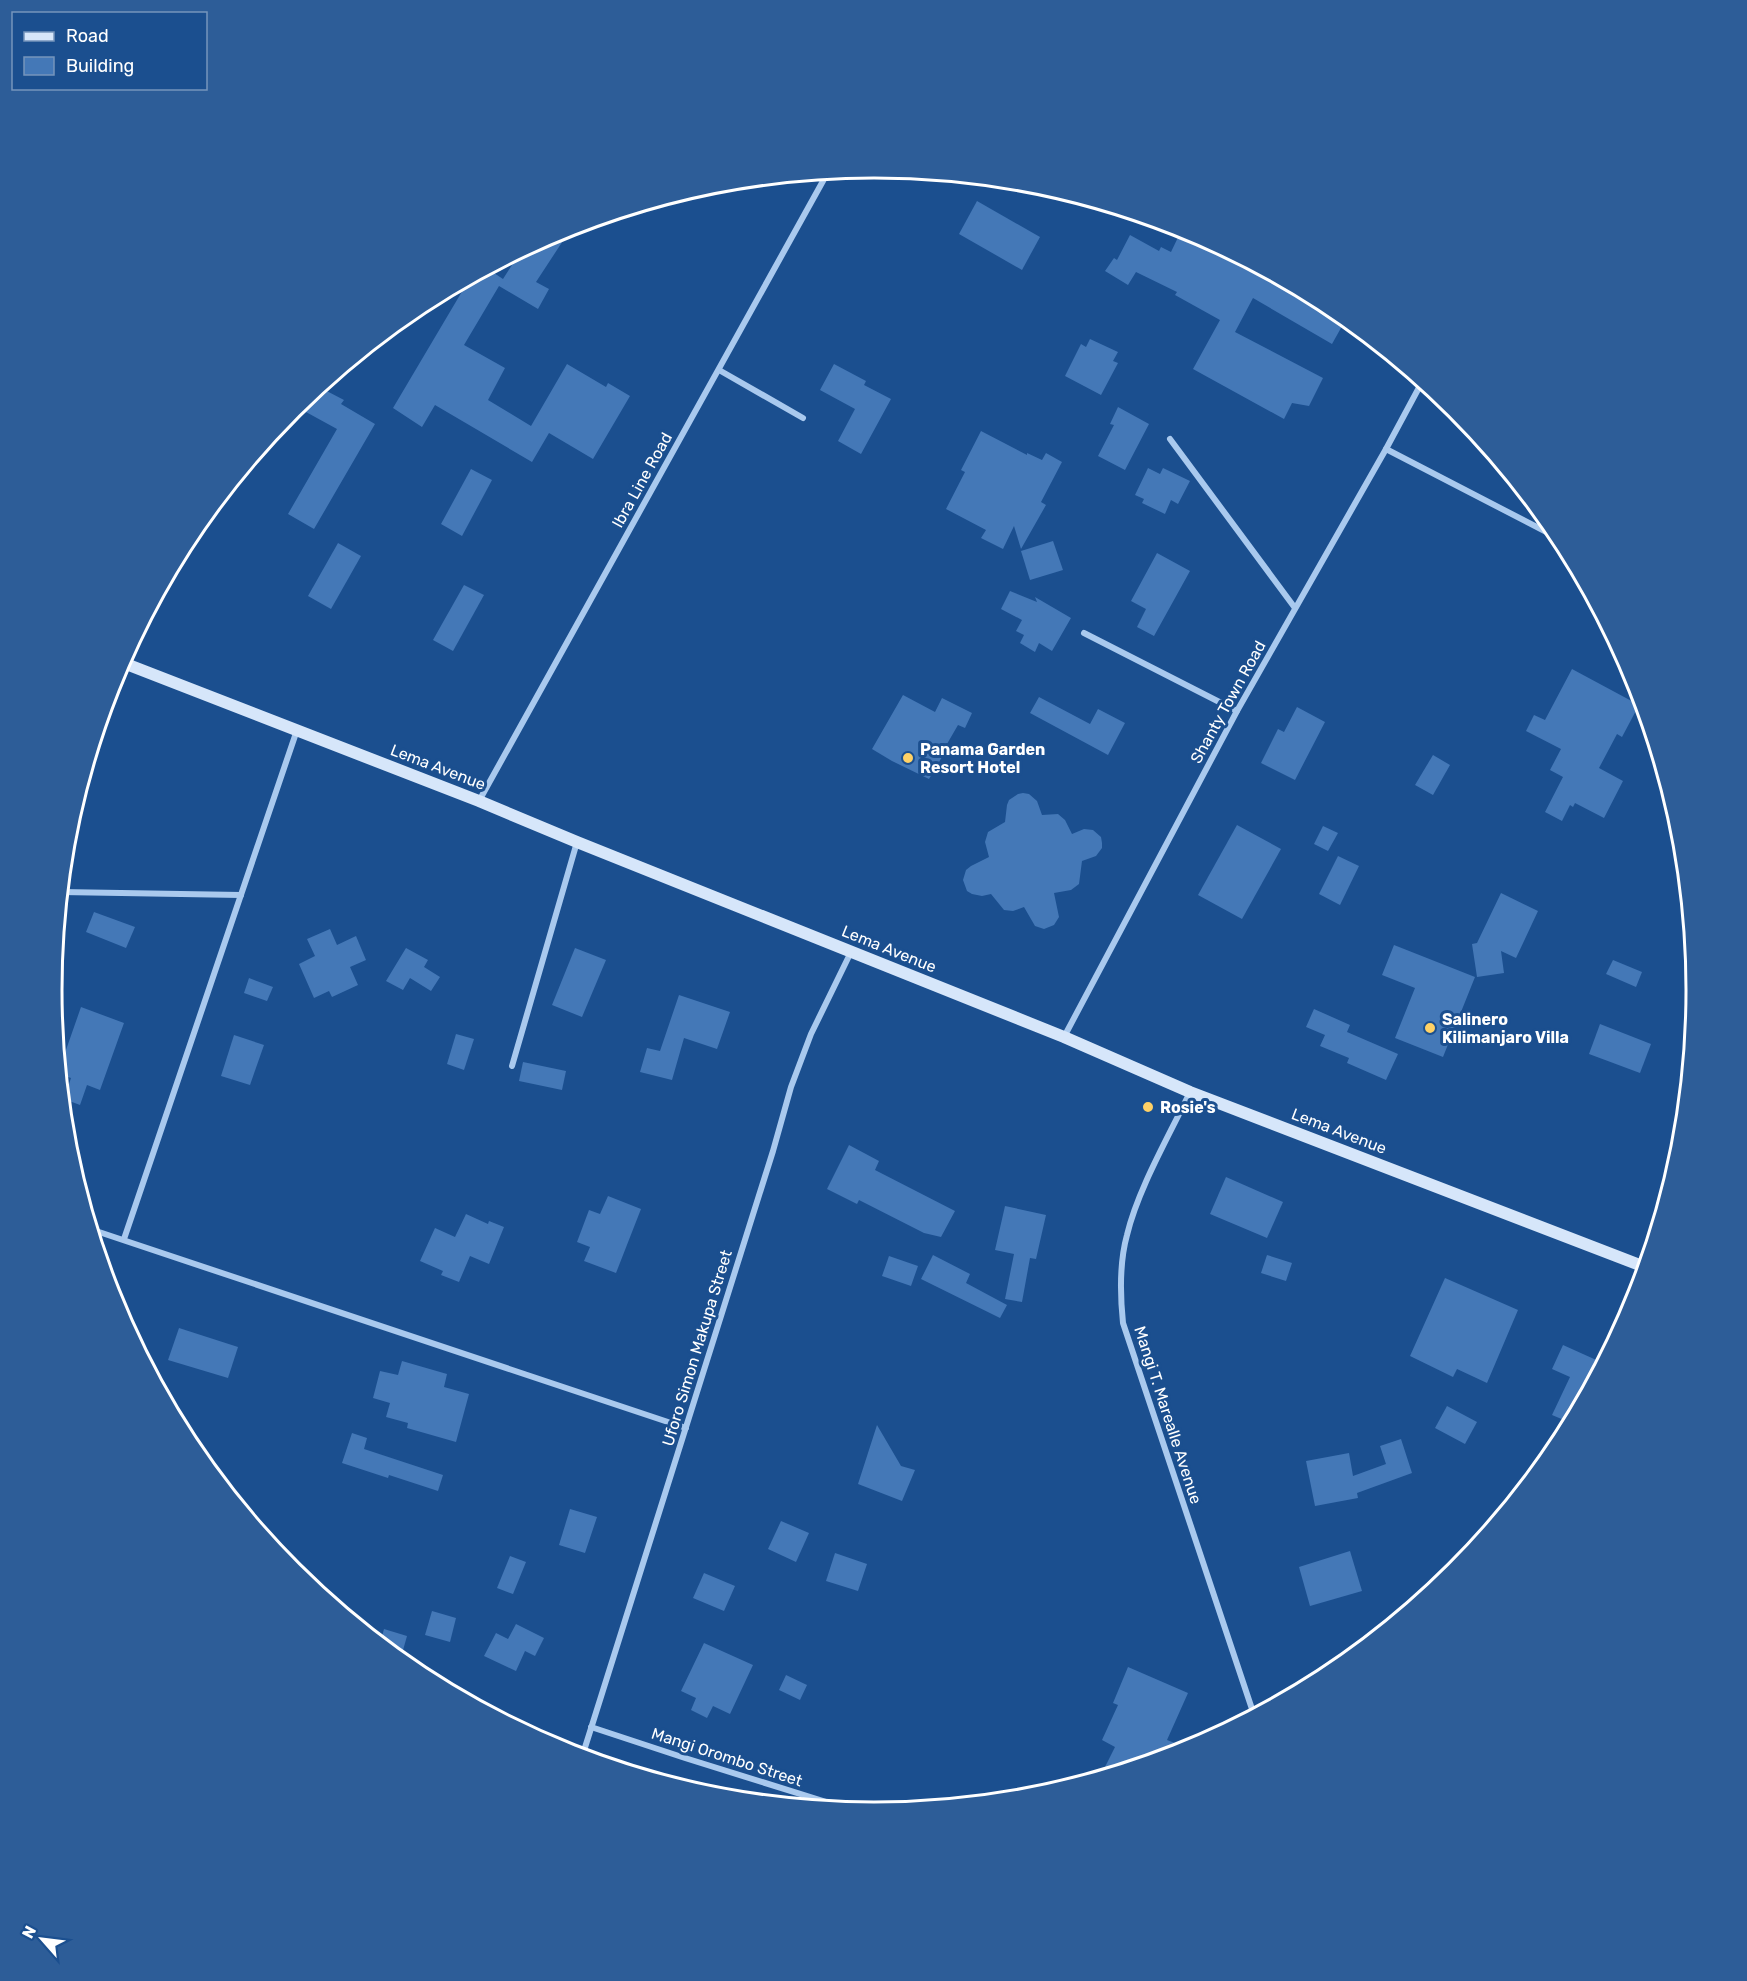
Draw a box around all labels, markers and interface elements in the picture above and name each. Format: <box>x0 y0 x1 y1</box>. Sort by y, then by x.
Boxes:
legend <box>12 12 207 90</box>
text: Road <box>66 25 109 47</box>
text: Building <box>66 55 134 77</box>
street label: Ibra Line Road <box>608 429 676 531</box>
street label: Shanty Town Road <box>1186 637 1270 767</box>
street label: Lema Avenue <box>388 740 488 794</box>
place label: Panama Garden Resort Hotel <box>920 740 1045 777</box>
marker: Panama Garden Resort Hotel <box>901 751 915 765</box>
street label: Lema Avenue <box>839 921 939 977</box>
place label: Salinero Kilimanjaro Villa <box>1442 1010 1569 1047</box>
marker: Salinero Kilimanjaro Villa <box>1423 1021 1437 1035</box>
place label: Rosie's <box>1160 1098 1216 1117</box>
marker: Rosie's <box>1141 1100 1155 1114</box>
street label: Lema Avenue <box>1289 1104 1389 1158</box>
street label: Uforo Simon Makupa Street <box>658 1248 736 1448</box>
street label: Mangi T. Marealle Avenue <box>1130 1324 1206 1506</box>
street label: Mangi Orombo Street <box>649 1724 805 1790</box>
north arrow <box>12 1909 72 1969</box>
text: N <box>18 1923 40 1942</box>

